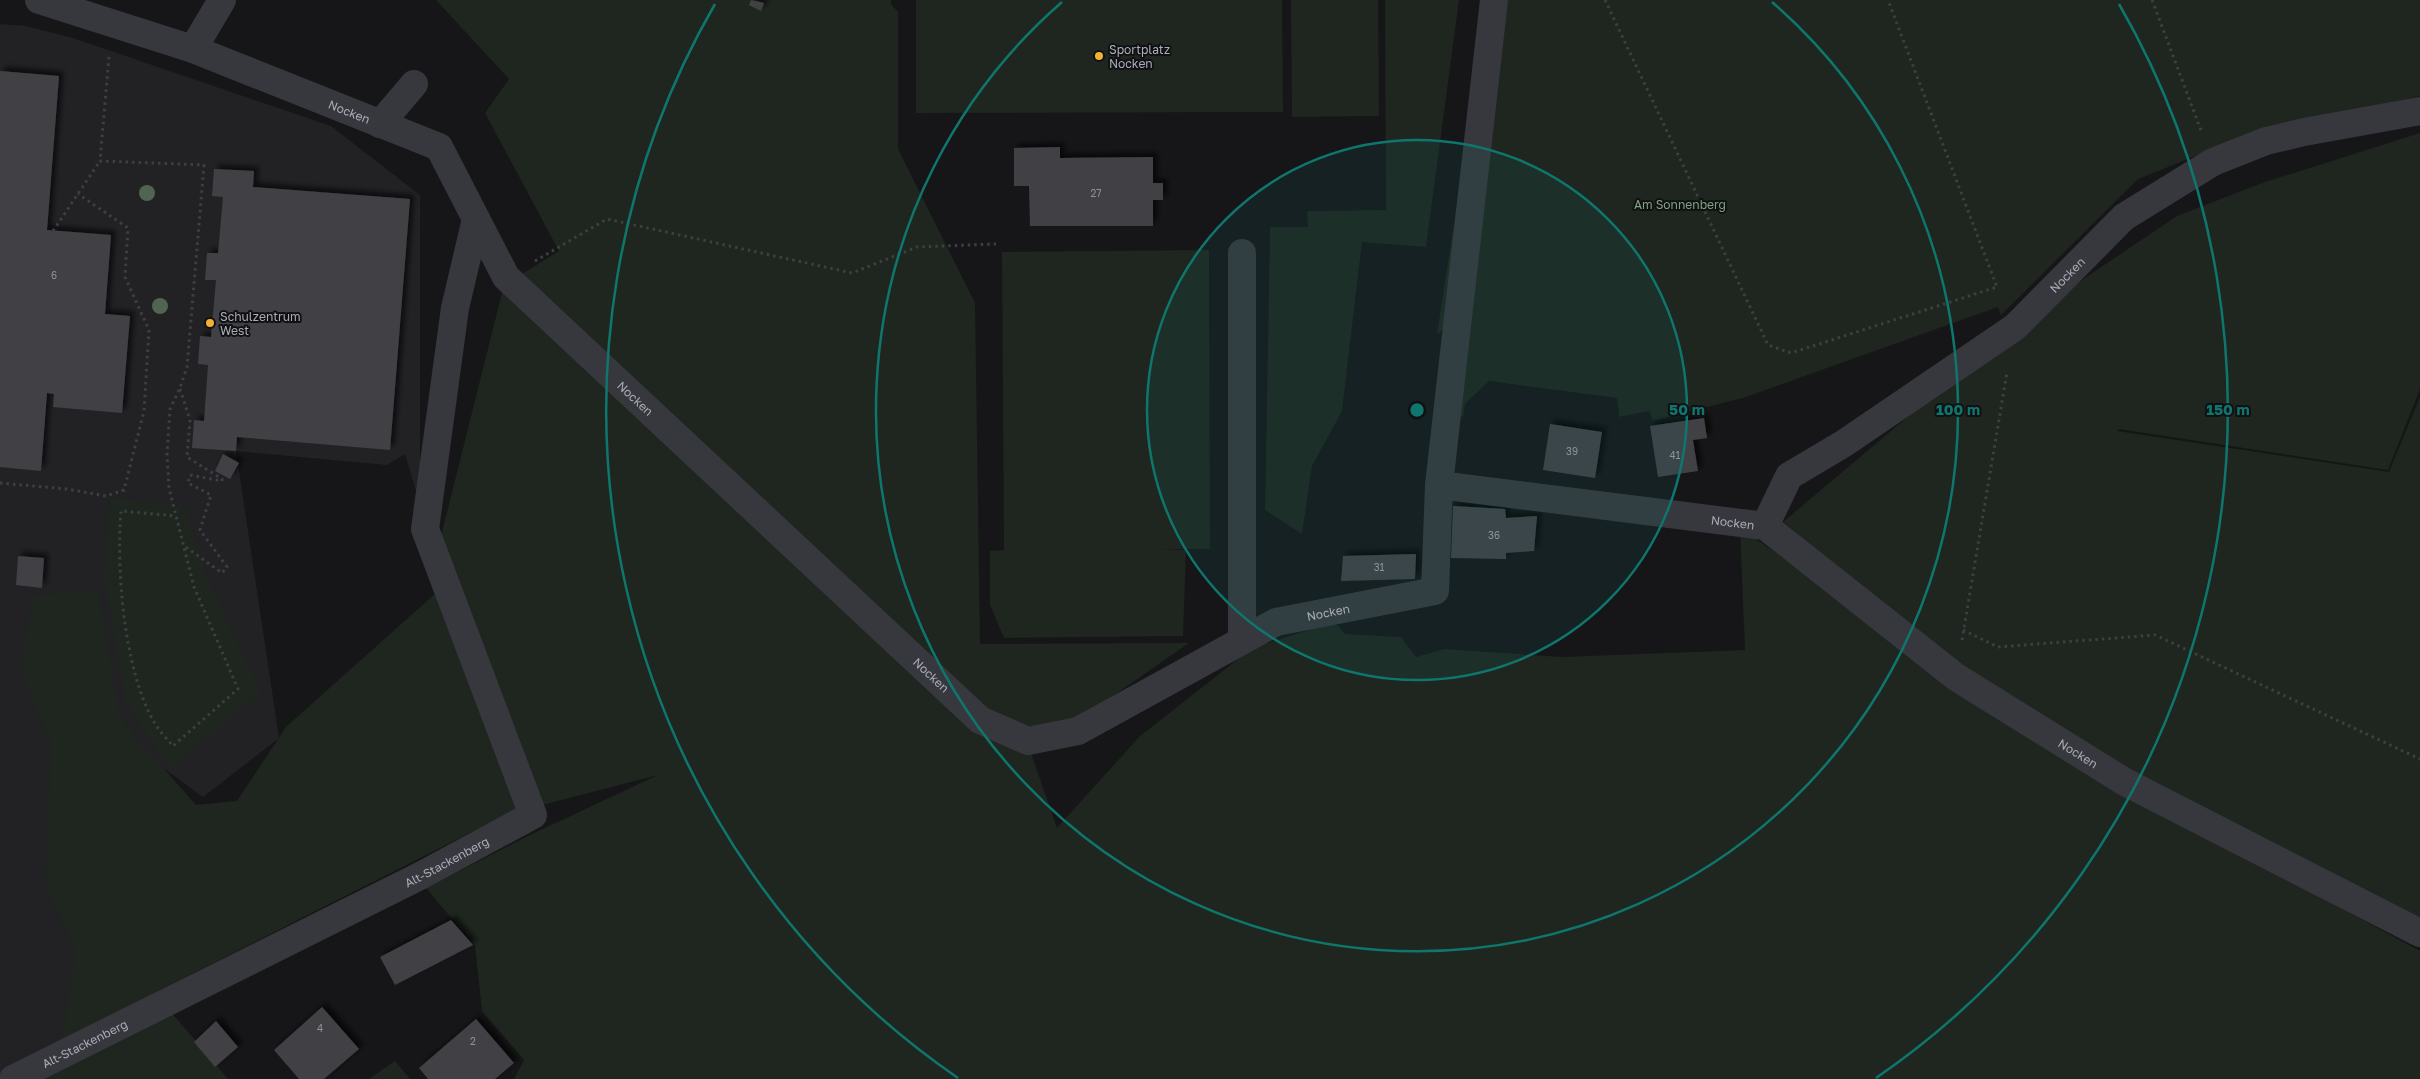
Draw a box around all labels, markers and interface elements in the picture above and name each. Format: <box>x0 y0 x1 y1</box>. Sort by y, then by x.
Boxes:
place label: Sportplatz Nocken <box>1109 42 1170 71</box>
marker: Sportplatz Nocken <box>1093 50 1105 62</box>
street label: Nocken <box>326 96 373 126</box>
house number: 27 <box>1090 187 1102 199</box>
park label: Am Sonnenberg <box>1634 197 1726 212</box>
street label: Nocken <box>2046 254 2088 295</box>
house number: 6 <box>51 269 57 281</box>
place label: Schulzentrum West <box>220 309 301 338</box>
marker: Schulzentrum West <box>204 317 216 329</box>
street label: Nocken <box>614 378 657 419</box>
text: 50 m <box>1669 400 1705 418</box>
text: 100 m <box>1936 400 1980 418</box>
text: 150 m <box>2206 400 2250 418</box>
centre of rings <box>1408 401 1426 419</box>
house number: 39 <box>1566 445 1578 457</box>
house number: 41 <box>1670 449 1681 461</box>
street label: Nocken <box>1710 512 1755 532</box>
house number: 36 <box>1488 529 1500 541</box>
house number: 31 <box>1374 561 1384 573</box>
street label: Nocken <box>1305 600 1351 623</box>
street label: Nocken <box>910 654 953 695</box>
street label: Nocken <box>2056 735 2101 771</box>
street label: Alt-Stackenberg <box>402 833 491 890</box>
street label: Alt-Stackenberg <box>39 1016 130 1071</box>
house number: 4 <box>317 1022 323 1034</box>
house number: 2 <box>470 1035 476 1047</box>

